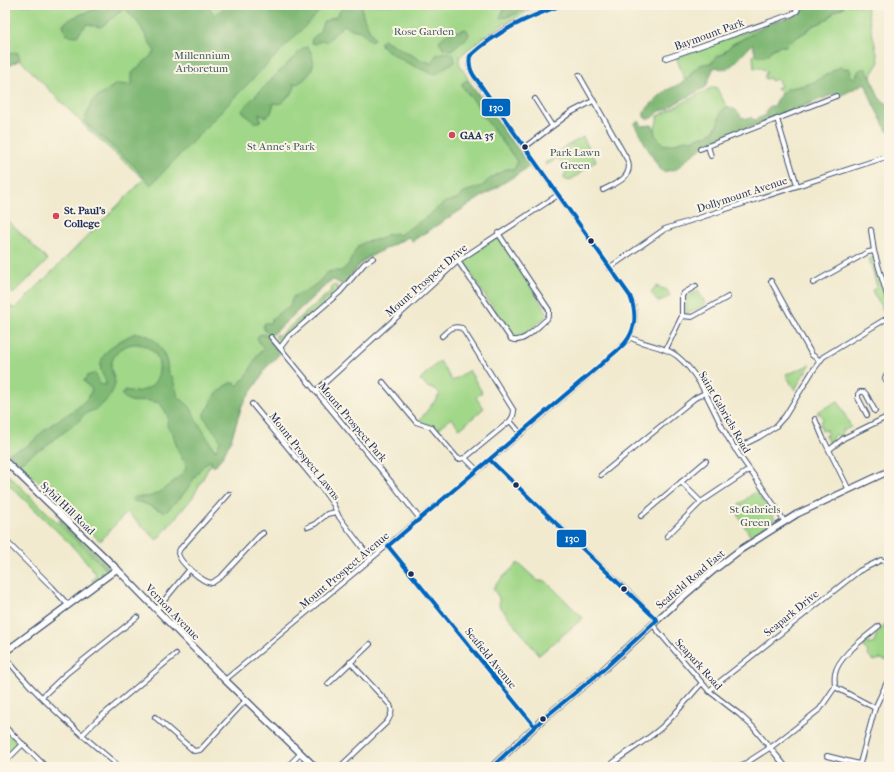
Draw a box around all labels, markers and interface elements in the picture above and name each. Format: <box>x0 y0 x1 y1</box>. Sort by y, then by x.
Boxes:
street label: Baymount Park <box>673 16 746 53</box>
park label: Rose Garden <box>394 25 455 38</box>
park label: Millennium Arboretum <box>174 49 231 75</box>
line badge: 130 <box>481 98 511 117</box>
text: 130 <box>489 101 503 114</box>
place label: GAA 35 <box>460 129 494 142</box>
marker: GAA 35 <box>447 130 457 140</box>
park label: St Anne's Park <box>247 140 315 153</box>
unlabelled marker <box>520 142 530 152</box>
park label: Park Lawn Green <box>550 146 601 172</box>
street label: Dollymount Avenue <box>695 174 790 215</box>
place label: St. Paul's College <box>64 204 105 230</box>
marker: St. Paul's College <box>51 211 61 221</box>
unlabelled marker <box>586 236 596 246</box>
street label: Mount Prospect Drive <box>383 241 470 320</box>
street label: Saint Gabriels Road <box>696 369 754 456</box>
street label: Mount Prospect Park <box>316 380 390 465</box>
street label: Mount Prospect Lawns <box>266 410 343 503</box>
street label: Sybil Hill Road <box>38 479 98 538</box>
unlabelled marker <box>511 480 521 490</box>
park label: St Gabriels Green <box>730 503 780 529</box>
street label: Mount Prospect Avenue <box>297 529 392 612</box>
line badge: 130 <box>556 529 587 548</box>
text: 130 <box>565 532 579 545</box>
street label: Seafield Road East <box>653 547 727 612</box>
unlabelled marker <box>406 569 416 579</box>
street label: Vernon Avenue <box>142 581 203 643</box>
unlabelled marker <box>619 584 629 594</box>
street label: Seapark Drive <box>761 587 822 639</box>
street label: Seafield Avenue <box>462 625 519 692</box>
street label: Seapark Road <box>672 636 726 693</box>
unlabelled marker <box>538 714 548 724</box>

